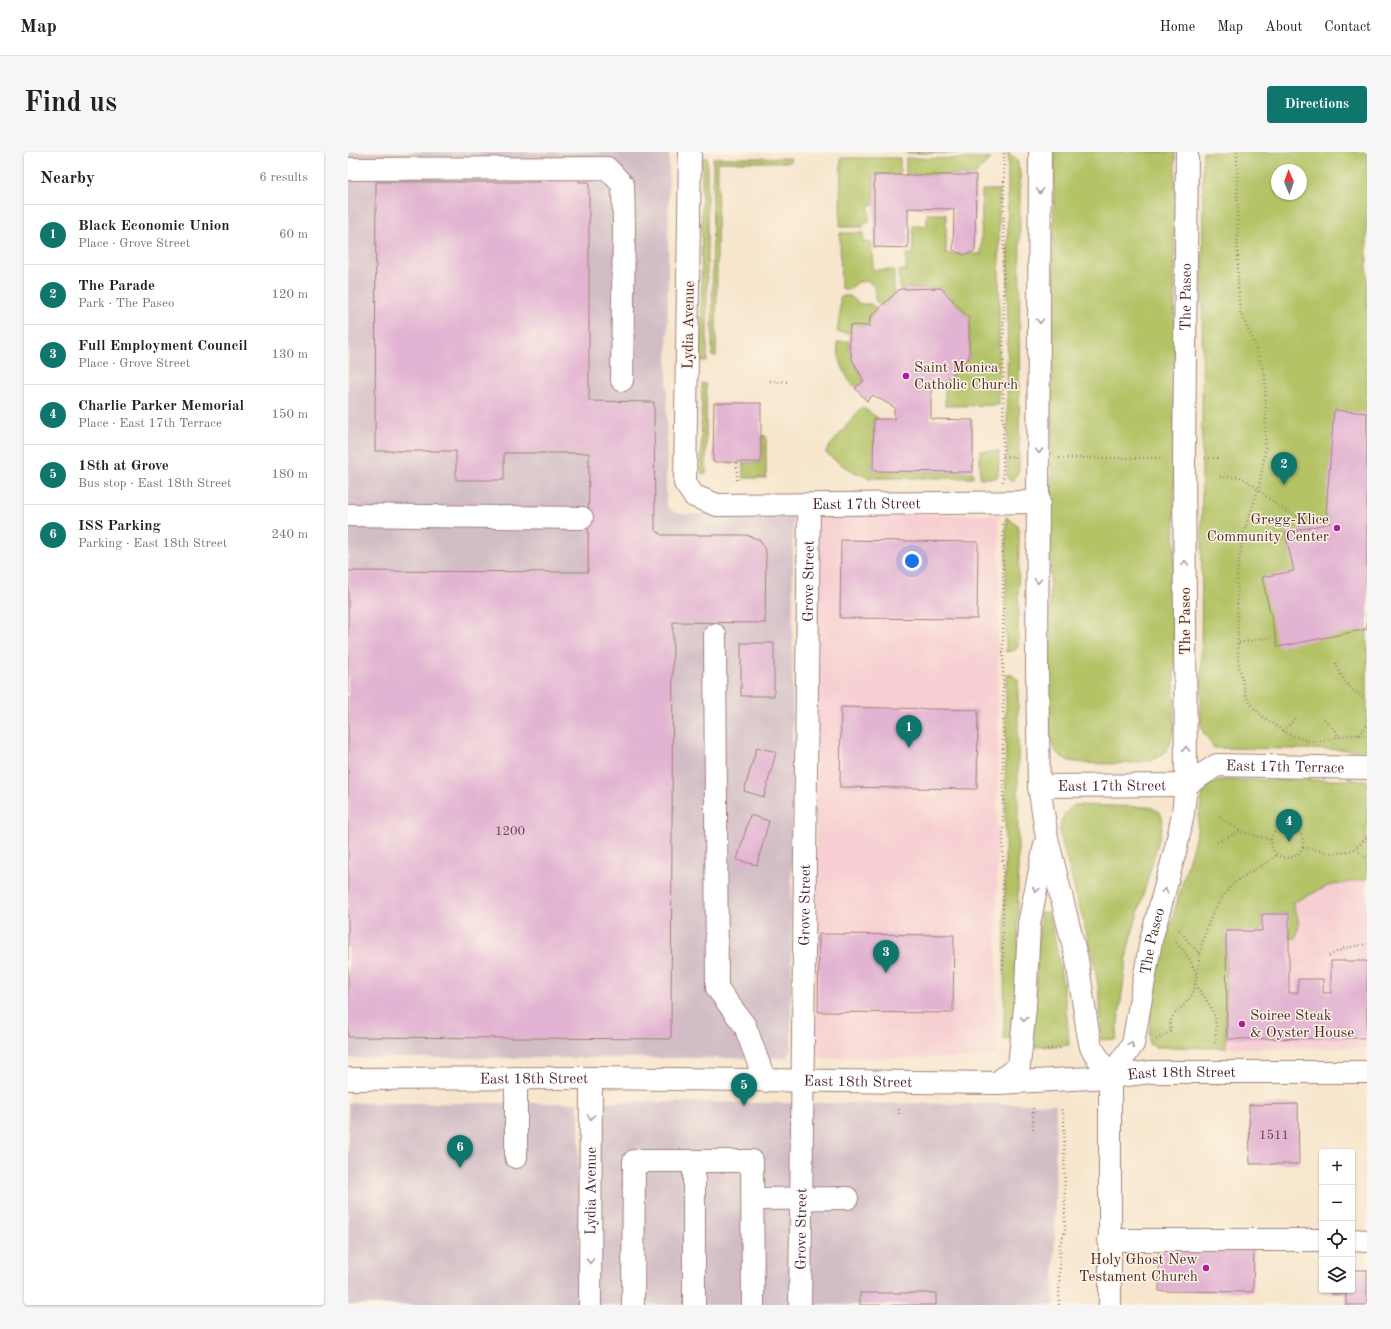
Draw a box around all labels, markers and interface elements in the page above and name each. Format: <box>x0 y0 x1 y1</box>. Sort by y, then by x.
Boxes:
text: Map <box>20 18 57 37</box>
text: Home <box>1160 20 1195 34</box>
text: Map <box>1217 20 1243 34</box>
text: About <box>1265 20 1302 34</box>
text: Contact <box>1324 20 1371 34</box>
button: Directions <box>1267 86 1367 123</box>
text: Find us <box>24 90 117 118</box>
north arrow <box>1271 164 1307 200</box>
text: Nearby <box>40 170 95 187</box>
text: 6 results <box>259 171 308 184</box>
one-way arrow <box>1036 188 1044 194</box>
text: Black Economic Union <box>78 219 230 234</box>
text: 1 <box>49 228 57 241</box>
text: 60 m <box>279 228 308 241</box>
text: Place · Grove Street <box>78 237 190 250</box>
street label: The Paseo <box>1179 263 1195 331</box>
text: The Parade <box>78 279 155 294</box>
street label: Lydia Avenue <box>681 281 698 369</box>
text: 2 <box>49 288 57 301</box>
text: 120 m <box>271 288 308 301</box>
text: Park · The Paseo <box>78 297 174 310</box>
one-way arrow <box>1036 318 1044 324</box>
text: Full Employment Council <box>78 339 248 354</box>
text: 3 <box>49 348 57 361</box>
text: 130 m <box>271 348 308 361</box>
text: Place · Grove Street <box>78 357 190 370</box>
place label: Saint Monica Catholic Church <box>914 361 1018 393</box>
marker: Saint Monica Catholic Church <box>901 371 911 381</box>
text: Charlie Parker Memorial <box>78 399 244 414</box>
text: 4 <box>49 408 57 421</box>
text: 150 m <box>271 408 308 421</box>
text: Place · East 17th Terrace <box>78 417 222 430</box>
one-way arrow <box>1035 448 1043 454</box>
pin: 2 <box>1271 452 1297 485</box>
text: 18th at Grove <box>78 459 169 474</box>
text: 5 <box>49 468 57 481</box>
text: 180 m <box>271 468 308 481</box>
text: Bus stop · East 18th Street <box>78 477 232 490</box>
street label: East 17th Street <box>812 497 921 513</box>
place label: Gregg-Klice Community Center <box>1207 513 1329 545</box>
text: ISS Parking <box>78 519 161 534</box>
marker: Gregg-Klice Community Center <box>1332 523 1342 533</box>
text: 6 <box>49 528 57 541</box>
text: 240 m <box>271 528 308 541</box>
text: Parking · East 18th Street <box>78 537 227 550</box>
street label: Grove Street <box>802 540 818 622</box>
your location <box>902 551 922 571</box>
one-way arrow <box>1181 560 1189 566</box>
one-way arrow <box>1034 578 1042 584</box>
street label: The Paseo <box>1179 587 1194 655</box>
pin: 1 <box>896 715 922 748</box>
one-way arrow <box>1182 746 1190 752</box>
street label: East 17th Terrace <box>1226 759 1345 777</box>
street label: East 17th Street <box>1058 779 1166 795</box>
pin: 4 <box>1276 809 1302 842</box>
house number: 1200 <box>495 825 525 838</box>
street label: Grove Street <box>798 864 814 946</box>
one-way arrow <box>1033 887 1041 893</box>
one-way arrow <box>1160 887 1168 894</box>
street label: The Paseo <box>1139 906 1168 976</box>
pin: 3 <box>873 940 899 973</box>
place label: Soiree Steak & Oyster House <box>1250 1009 1354 1041</box>
one-way arrow <box>1020 1016 1029 1022</box>
marker: Soiree Steak & Oyster House <box>1237 1019 1247 1029</box>
one-way arrow <box>1126 1041 1134 1049</box>
street label: East 18th Street <box>1127 1066 1236 1084</box>
street label: East 18th Street <box>480 1072 588 1087</box>
pin: 5 <box>731 1073 757 1106</box>
street label: East 18th Street <box>804 1075 912 1091</box>
one-way arrow <box>586 1114 595 1120</box>
house number: 1511 <box>1259 1129 1289 1142</box>
pin: 6 <box>447 1135 473 1168</box>
street label: Lydia Avenue <box>584 1147 600 1235</box>
map controls <box>1319 1149 1355 1293</box>
button: + <box>1319 1149 1355 1185</box>
button: − <box>1319 1185 1355 1221</box>
street label: Grove Street <box>794 1188 810 1270</box>
button: locate <box>1319 1221 1355 1257</box>
place label: Holy Ghost New Testament Church <box>1079 1253 1198 1285</box>
button: layers <box>1319 1257 1355 1293</box>
one-way arrow <box>586 1258 594 1264</box>
marker: Holy Ghost New Testament Church <box>1201 1263 1211 1273</box>

